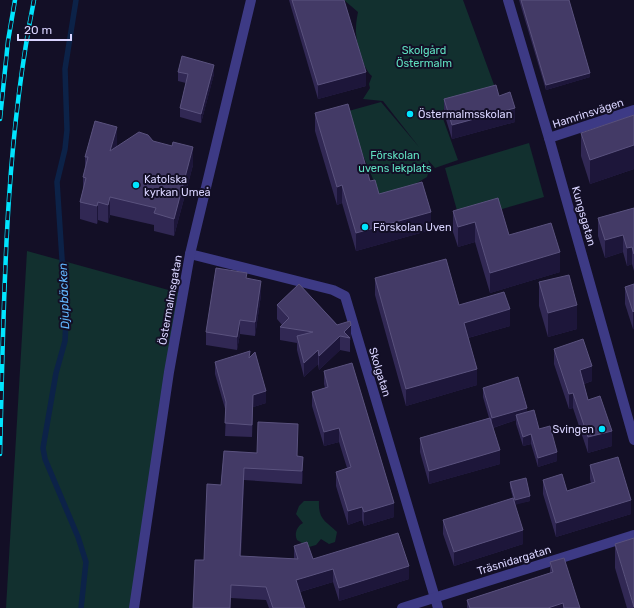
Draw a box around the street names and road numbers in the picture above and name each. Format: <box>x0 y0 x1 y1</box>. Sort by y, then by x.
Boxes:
street label: Hamrinsvägen <box>551 96 625 131</box>
street label: Kungsgatan <box>569 185 598 247</box>
street label: Östermalmsgatan <box>156 254 185 346</box>
street label: Skolgatan <box>366 346 393 398</box>
street label: Träsnidargatan <box>475 543 553 578</box>

